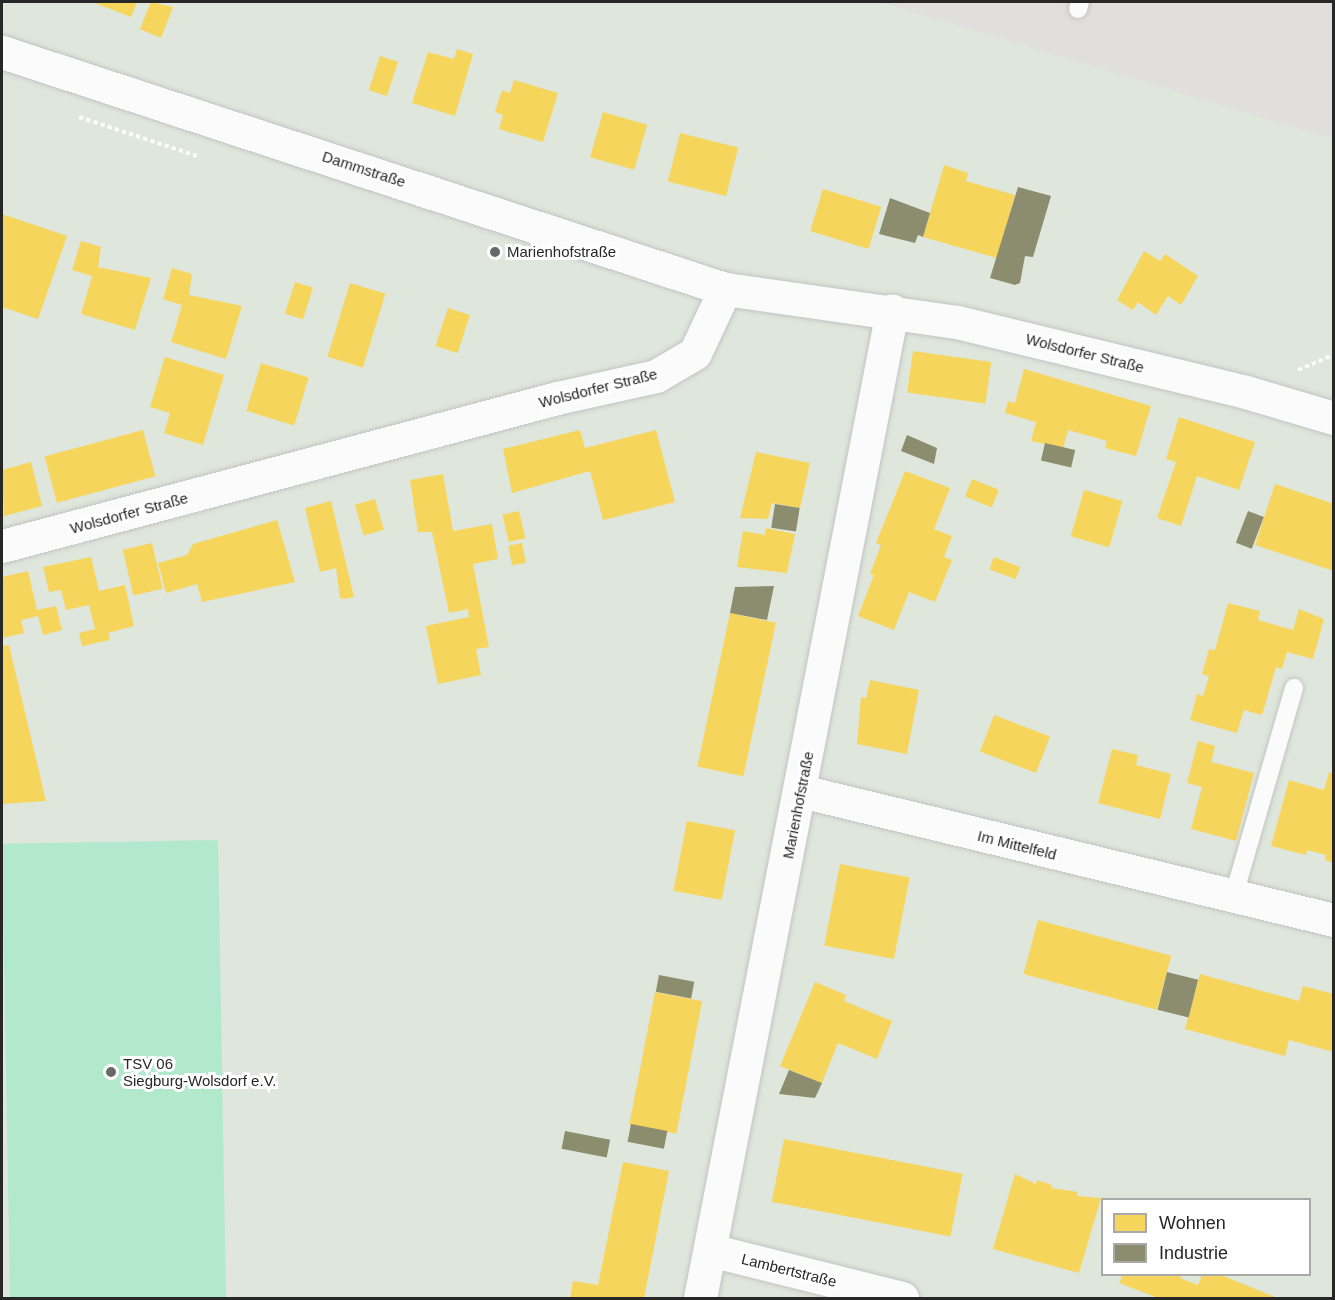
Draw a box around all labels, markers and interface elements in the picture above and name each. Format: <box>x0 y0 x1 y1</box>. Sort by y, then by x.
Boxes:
street label: Dammstraße <box>320 147 408 191</box>
place label: Marienhofstraße <box>507 243 616 261</box>
marker: Marienhofstraße <box>488 245 502 259</box>
street label: Wolsdorfer Straße <box>1024 330 1146 376</box>
street label: Wolsdorfer Straße <box>537 365 659 411</box>
street label: Wolsdorfer Straße <box>68 489 190 537</box>
street label: Marienhofstraße <box>779 750 817 860</box>
street label: Im Mittelfeld <box>976 826 1058 864</box>
place label: TSV 06 Siegburg-Wolsdorf e.V. <box>123 1054 276 1089</box>
marker: TSV 06 Siegburg-Wolsdorf e.V. <box>104 1065 118 1079</box>
legend <box>1101 1198 1311 1276</box>
text: Wohnen <box>1159 1213 1226 1233</box>
text: Industrie <box>1159 1243 1228 1263</box>
street label: Lambertstraße <box>740 1249 838 1291</box>

